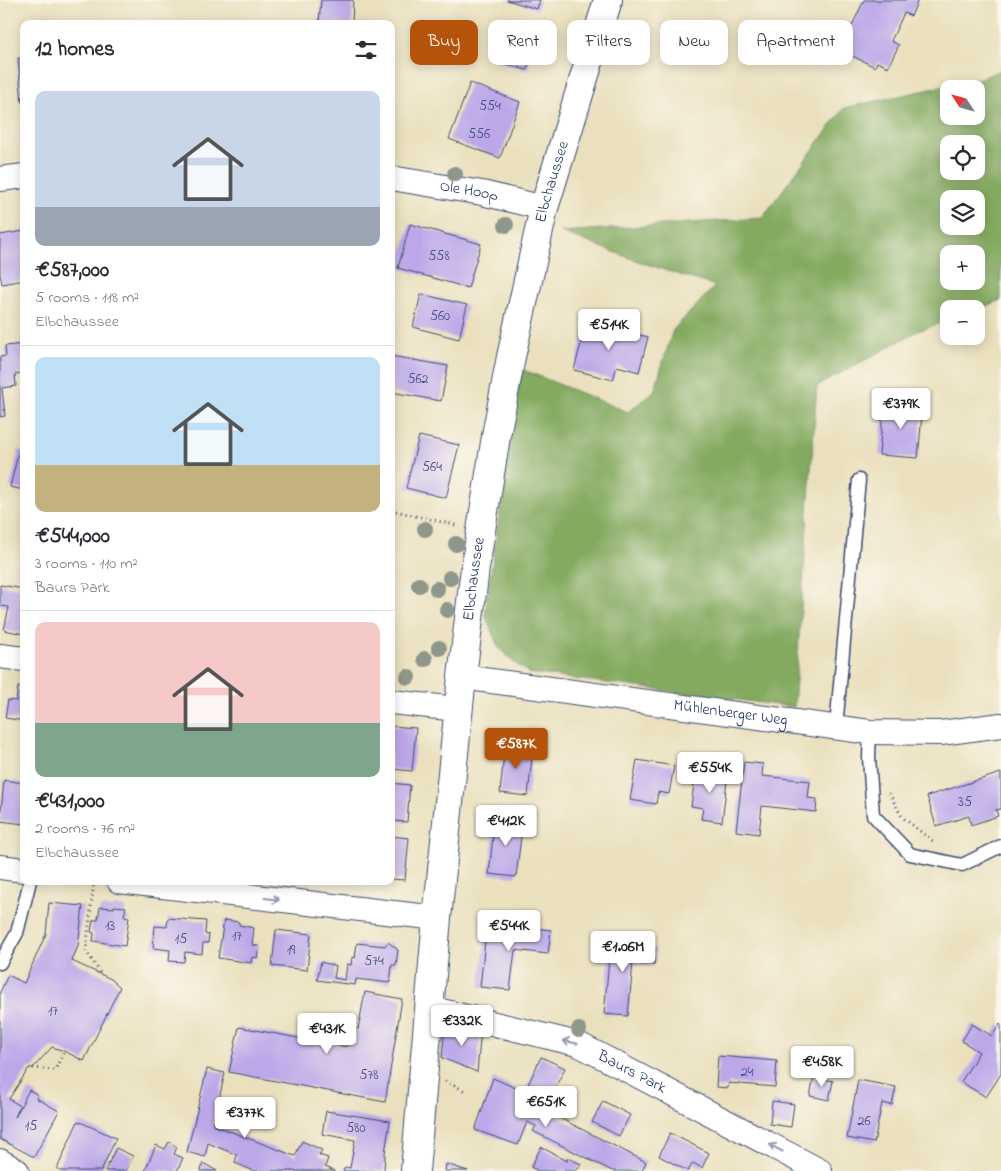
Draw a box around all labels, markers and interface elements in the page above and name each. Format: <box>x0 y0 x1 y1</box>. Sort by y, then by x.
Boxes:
chip: Buy <box>410 20 478 65</box>
chip: Rent <box>488 20 557 65</box>
chip: Filters <box>567 20 650 65</box>
chip: New <box>660 20 728 65</box>
chip: Apartment <box>738 20 853 65</box>
text: 12 homes <box>35 35 115 65</box>
icon: filters <box>352 36 380 64</box>
north arrow <box>940 80 985 125</box>
map controls <box>940 80 985 345</box>
house number: 554 <box>479 96 501 117</box>
icon: home <box>163 124 253 214</box>
house number: 556 <box>468 124 490 145</box>
button: locate <box>940 135 985 180</box>
street label: Elbchaussee <box>529 137 576 225</box>
street label: Ole Hoop <box>438 174 501 209</box>
button: layers <box>940 190 985 235</box>
button: + <box>940 245 985 290</box>
house number: 558 <box>428 246 450 267</box>
text: €587,000 <box>35 256 109 286</box>
text: 5 rooms · 118 m² <box>35 286 139 310</box>
button: − <box>940 300 985 345</box>
house number: 560 <box>430 306 450 327</box>
pin: €514K <box>574 308 644 351</box>
text: Elbchaussee <box>35 310 119 334</box>
text: €514K <box>589 313 629 337</box>
house number: 562 <box>407 369 429 390</box>
pin: €379K <box>866 388 936 430</box>
icon: home <box>163 389 253 479</box>
text: €379K <box>883 392 919 416</box>
house number: 564 <box>422 457 442 478</box>
text: €544,000 <box>35 522 110 552</box>
street label: Elbchaussee <box>457 535 492 622</box>
text: 3 rooms · 110 m² <box>35 552 137 576</box>
text: Baurs Park <box>35 576 110 600</box>
icon: home <box>163 654 253 744</box>
street label: Mühlenberger Weg <box>672 694 789 733</box>
pin: €587K <box>481 728 551 770</box>
text: €587K <box>496 732 536 756</box>
pin: €554K <box>675 752 745 794</box>
text: €554K <box>688 756 732 780</box>
text: €431,000 <box>35 787 104 817</box>
house number: 35 <box>958 792 972 813</box>
pin: €412K <box>471 804 541 847</box>
text: €412K <box>487 809 525 833</box>
text: 2 rooms · 76 m² <box>35 817 135 841</box>
text: Elbchaussee <box>35 841 119 865</box>
one-way arrow <box>263 894 279 904</box>
pin: €544K <box>474 910 544 952</box>
text: €544K <box>488 914 530 938</box>
house number: 13 <box>105 916 115 937</box>
house number: 17 <box>232 926 242 947</box>
house number: 15 <box>175 929 187 950</box>
pin: €1.06M <box>582 930 664 973</box>
text: €1.06M <box>601 935 645 959</box>
house number: 19 <box>287 940 296 961</box>
house number: 574 <box>364 951 384 972</box>
house number: 17 <box>48 1001 58 1022</box>
pin: €332K <box>427 1004 497 1047</box>
text: €332K <box>442 1009 482 1033</box>
pin: €431K <box>292 1012 362 1055</box>
text: €431K <box>308 1017 346 1041</box>
one-way arrow <box>562 1037 578 1046</box>
street label: Baurs Park <box>592 1044 671 1101</box>
pin: €458K <box>787 1046 857 1088</box>
text: €458K <box>802 1050 842 1074</box>
house number: 24 <box>741 1062 754 1083</box>
house number: 578 <box>359 1065 379 1086</box>
pin: €651K <box>511 1086 581 1128</box>
text: €651K <box>526 1090 566 1114</box>
pin: €377K <box>210 1096 280 1139</box>
text: €377K <box>226 1101 264 1125</box>
house number: 26 <box>857 1111 871 1132</box>
house number: 15 <box>25 1116 37 1137</box>
house number: 580 <box>346 1118 366 1139</box>
one-way arrow <box>769 1143 784 1153</box>

